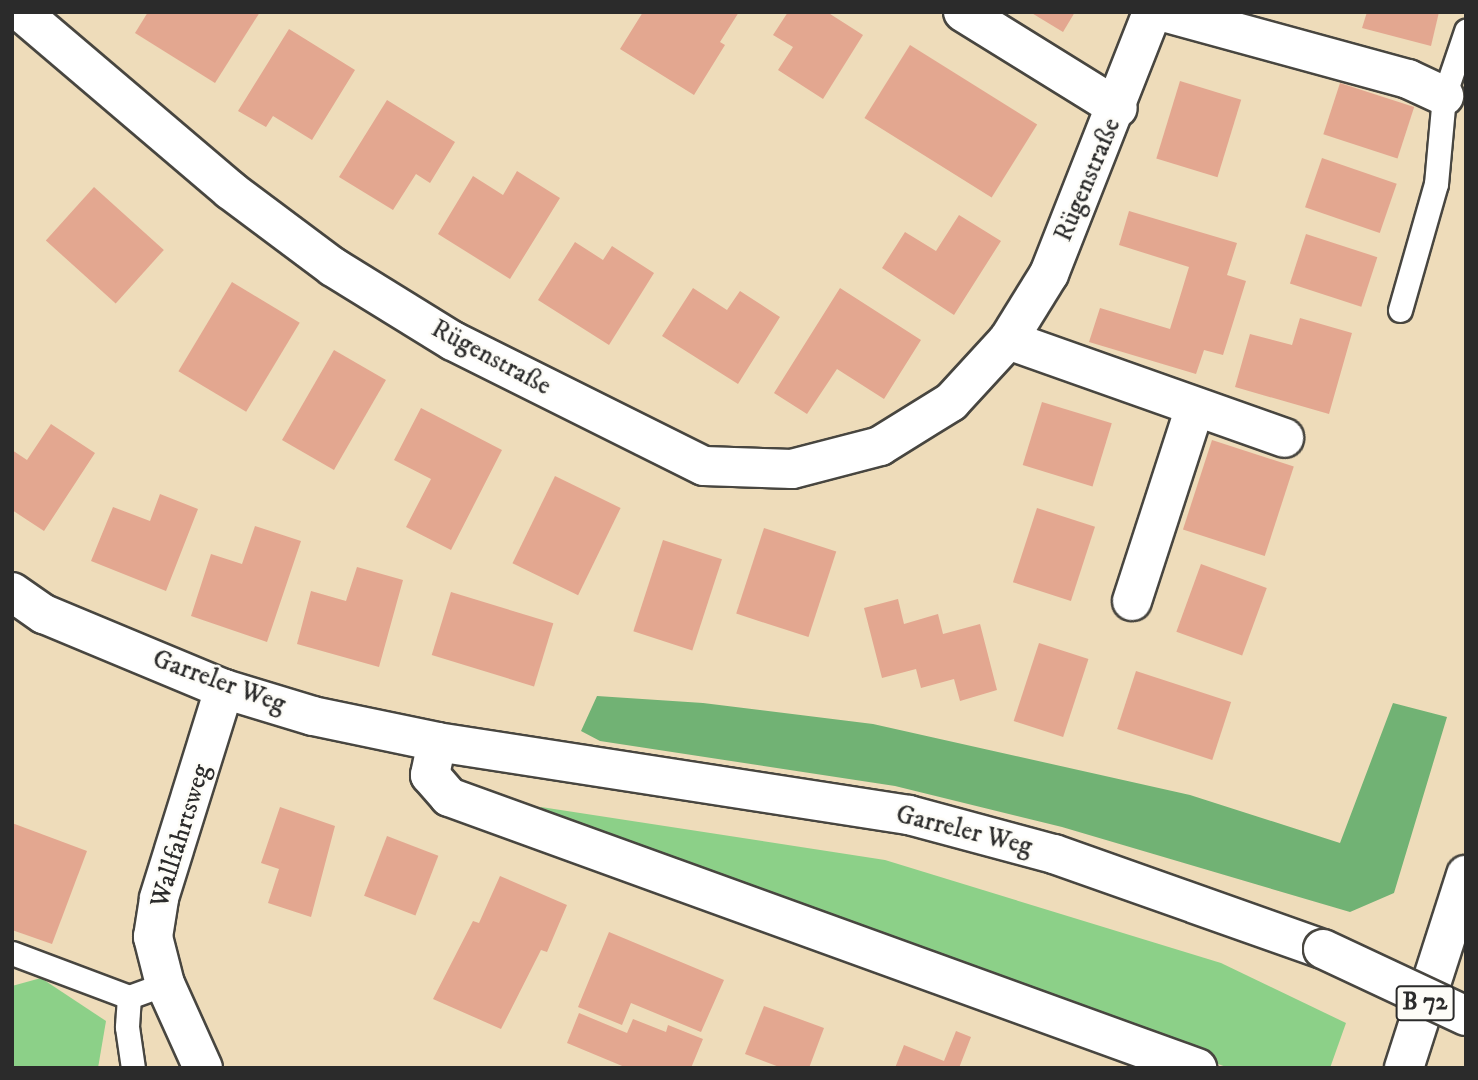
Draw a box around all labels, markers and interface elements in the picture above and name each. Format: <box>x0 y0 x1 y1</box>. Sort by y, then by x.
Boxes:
street label: Rügenstraße <box>1048 114 1128 246</box>
street label: Rügenstraße <box>426 313 556 403</box>
street label: Garreler Weg <box>148 644 290 720</box>
street label: Wallfahrtsweg <box>144 760 218 912</box>
street label: Garreler Weg <box>893 799 1035 863</box>
road number: B 72 <box>1395 982 1455 1023</box>

